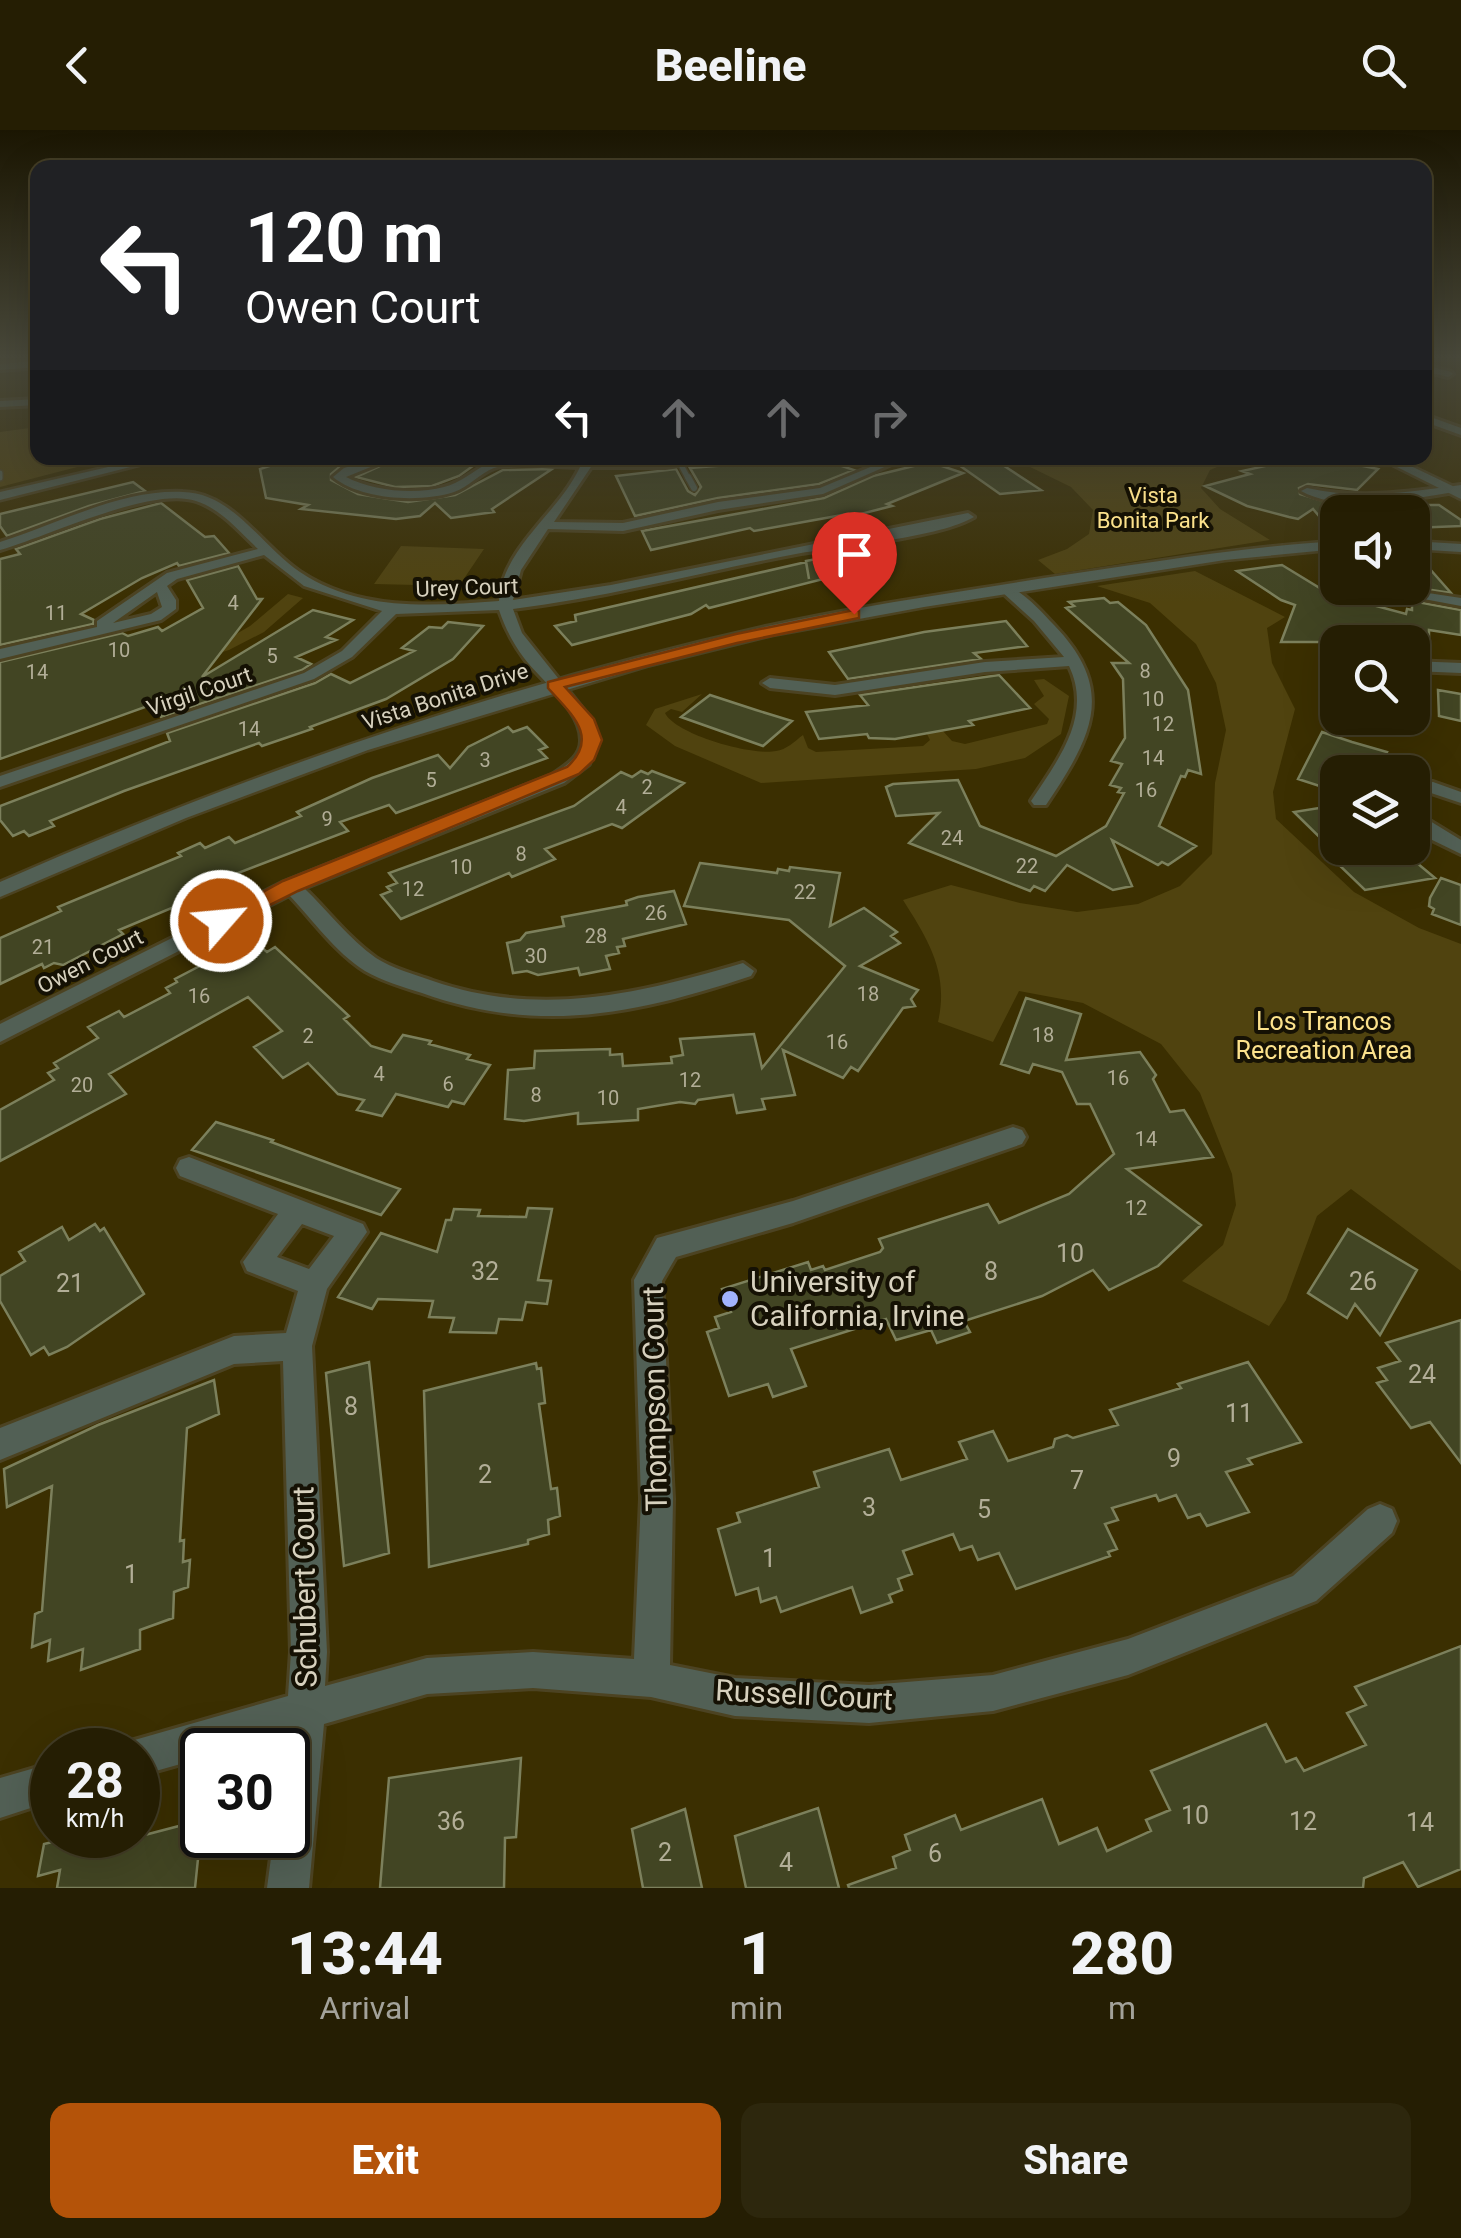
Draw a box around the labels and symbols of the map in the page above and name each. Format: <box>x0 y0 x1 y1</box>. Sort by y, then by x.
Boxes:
park label: Vista Bonita Park <box>1097 483 1210 533</box>
pin <box>812 512 897 615</box>
street label: Urey Court <box>415 573 519 602</box>
house number: 4 <box>227 591 239 615</box>
house number: 11 <box>45 601 67 625</box>
house number: 10 <box>108 638 130 662</box>
house number: 5 <box>266 644 278 668</box>
street label: Vista Bonita Drive <box>359 658 531 735</box>
house number: 8 <box>1139 659 1151 683</box>
house number: 14 <box>26 660 48 684</box>
street label: Virgil Court <box>143 662 255 721</box>
house number: 10 <box>1142 687 1164 711</box>
house number: 12 <box>1152 712 1174 736</box>
house number: 14 <box>238 717 260 741</box>
house number: 14 <box>1142 746 1164 770</box>
house number: 3 <box>479 748 491 772</box>
house number: 5 <box>425 768 437 792</box>
house number: 2 <box>641 775 653 799</box>
house number: 16 <box>1135 778 1157 802</box>
house number: 4 <box>615 795 627 819</box>
house number: 9 <box>321 807 333 831</box>
house number: 24 <box>941 826 963 850</box>
house number: 8 <box>515 842 527 866</box>
house number: 22 <box>1016 854 1038 878</box>
house number: 10 <box>450 855 472 879</box>
position arrow <box>169 869 273 973</box>
house number: 12 <box>402 877 424 901</box>
house number: 22 <box>794 880 816 904</box>
house number: 26 <box>645 901 667 925</box>
street label: Owen Court <box>33 924 147 999</box>
house number: 28 <box>585 924 607 948</box>
house number: 21 <box>32 935 54 959</box>
house number: 30 <box>525 944 547 968</box>
house number: 18 <box>857 982 879 1006</box>
house number: 16 <box>188 984 210 1008</box>
park label: Los Trancos Recreation Area <box>1236 1007 1412 1065</box>
house number: 18 <box>1032 1023 1054 1047</box>
house number: 2 <box>302 1024 314 1048</box>
house number: 16 <box>826 1030 848 1054</box>
house number: 4 <box>373 1062 385 1086</box>
house number: 16 <box>1107 1066 1129 1090</box>
house number: 12 <box>679 1068 701 1092</box>
house number: 6 <box>442 1072 454 1096</box>
house number: 20 <box>71 1073 93 1097</box>
house number: 8 <box>530 1083 542 1107</box>
house number: 10 <box>597 1086 619 1110</box>
house number: 14 <box>1135 1127 1157 1151</box>
house number: 12 <box>1125 1196 1147 1220</box>
house number: 10 <box>1056 1239 1084 1268</box>
house number: 32 <box>471 1257 499 1286</box>
house number: 8 <box>984 1257 998 1286</box>
place label: University of California, Irvine <box>750 1264 965 1333</box>
house number: 26 <box>1349 1267 1377 1296</box>
house number: 21 <box>56 1269 84 1298</box>
street label: Thompson Court <box>635 1286 674 1512</box>
marker: University of California, Irvine <box>719 1288 741 1310</box>
house number: 24 <box>1408 1360 1436 1389</box>
house number: 8 <box>344 1392 358 1421</box>
house number: 11 <box>1225 1399 1253 1428</box>
house number: 9 <box>1167 1444 1181 1473</box>
house number: 2 <box>478 1460 492 1489</box>
house number: 7 <box>1070 1466 1084 1495</box>
street label: Schubert Court <box>285 1486 324 1688</box>
house number: 3 <box>862 1493 876 1522</box>
house number: 5 <box>977 1495 991 1524</box>
house number: 1 <box>762 1544 776 1573</box>
house number: 1 <box>124 1560 138 1589</box>
street label: Russell Court <box>714 1672 894 1717</box>
speed limit sign: 30 <box>180 1728 310 1858</box>
house number: 10 <box>1181 1801 1209 1830</box>
house number: 36 <box>437 1807 465 1836</box>
house number: 12 <box>1289 1807 1317 1836</box>
house number: 14 <box>1406 1808 1434 1837</box>
house number: 2 <box>658 1838 672 1867</box>
house number: 6 <box>928 1839 942 1868</box>
house number: 4 <box>779 1848 793 1877</box>

